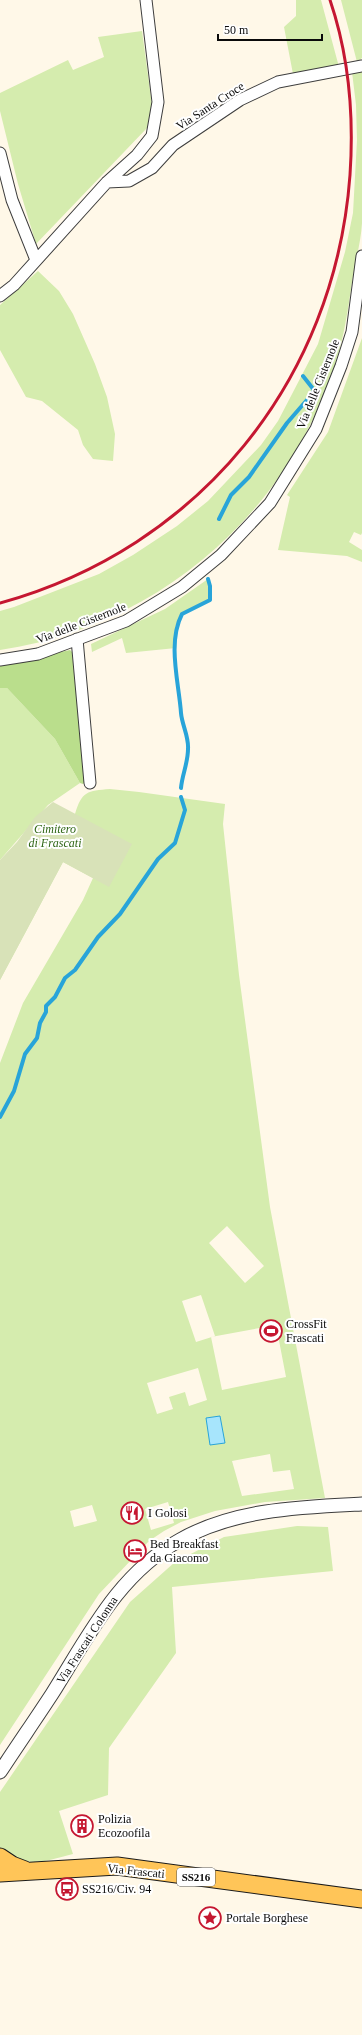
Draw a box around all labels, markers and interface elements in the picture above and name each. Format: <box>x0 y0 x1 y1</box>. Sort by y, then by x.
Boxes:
scale bar <box>218 16 322 42</box>
text: 50 m <box>224 23 249 37</box>
street label: Via Santa Croce <box>174 79 246 133</box>
street label: Via delle Cisternole <box>294 337 342 431</box>
street label: Via delle Cisternole <box>34 599 128 647</box>
park label: Cimitero di Frascati <box>29 822 82 850</box>
place label: CrossFit Frascati <box>286 1317 327 1345</box>
sports icon: CrossFit Frascati <box>258 1318 284 1344</box>
restaurant icon: I Golosi <box>119 1500 145 1526</box>
place label: I Golosi <box>148 1506 188 1520</box>
place label: Bed Breakfast da Giacomo <box>150 1537 219 1565</box>
hotel icon: Bed Breakfast da Giacomo <box>122 1538 148 1564</box>
street label: Via Frascati Colonna <box>54 1593 121 1686</box>
place label: Polizia Ecozoofila <box>98 1812 151 1840</box>
building icon: Polizia Ecozoofila <box>69 1813 95 1839</box>
street label: Via Frascati <box>107 1861 166 1881</box>
road number: SS216 <box>177 1868 215 1886</box>
bus stop icon: SS216/Civ. 94 <box>54 1876 80 1902</box>
place label: SS216/Civ. 94 <box>82 1882 151 1896</box>
place icon: Portale Borghese <box>197 1905 223 1931</box>
place label: Portale Borghese <box>226 1911 308 1925</box>

